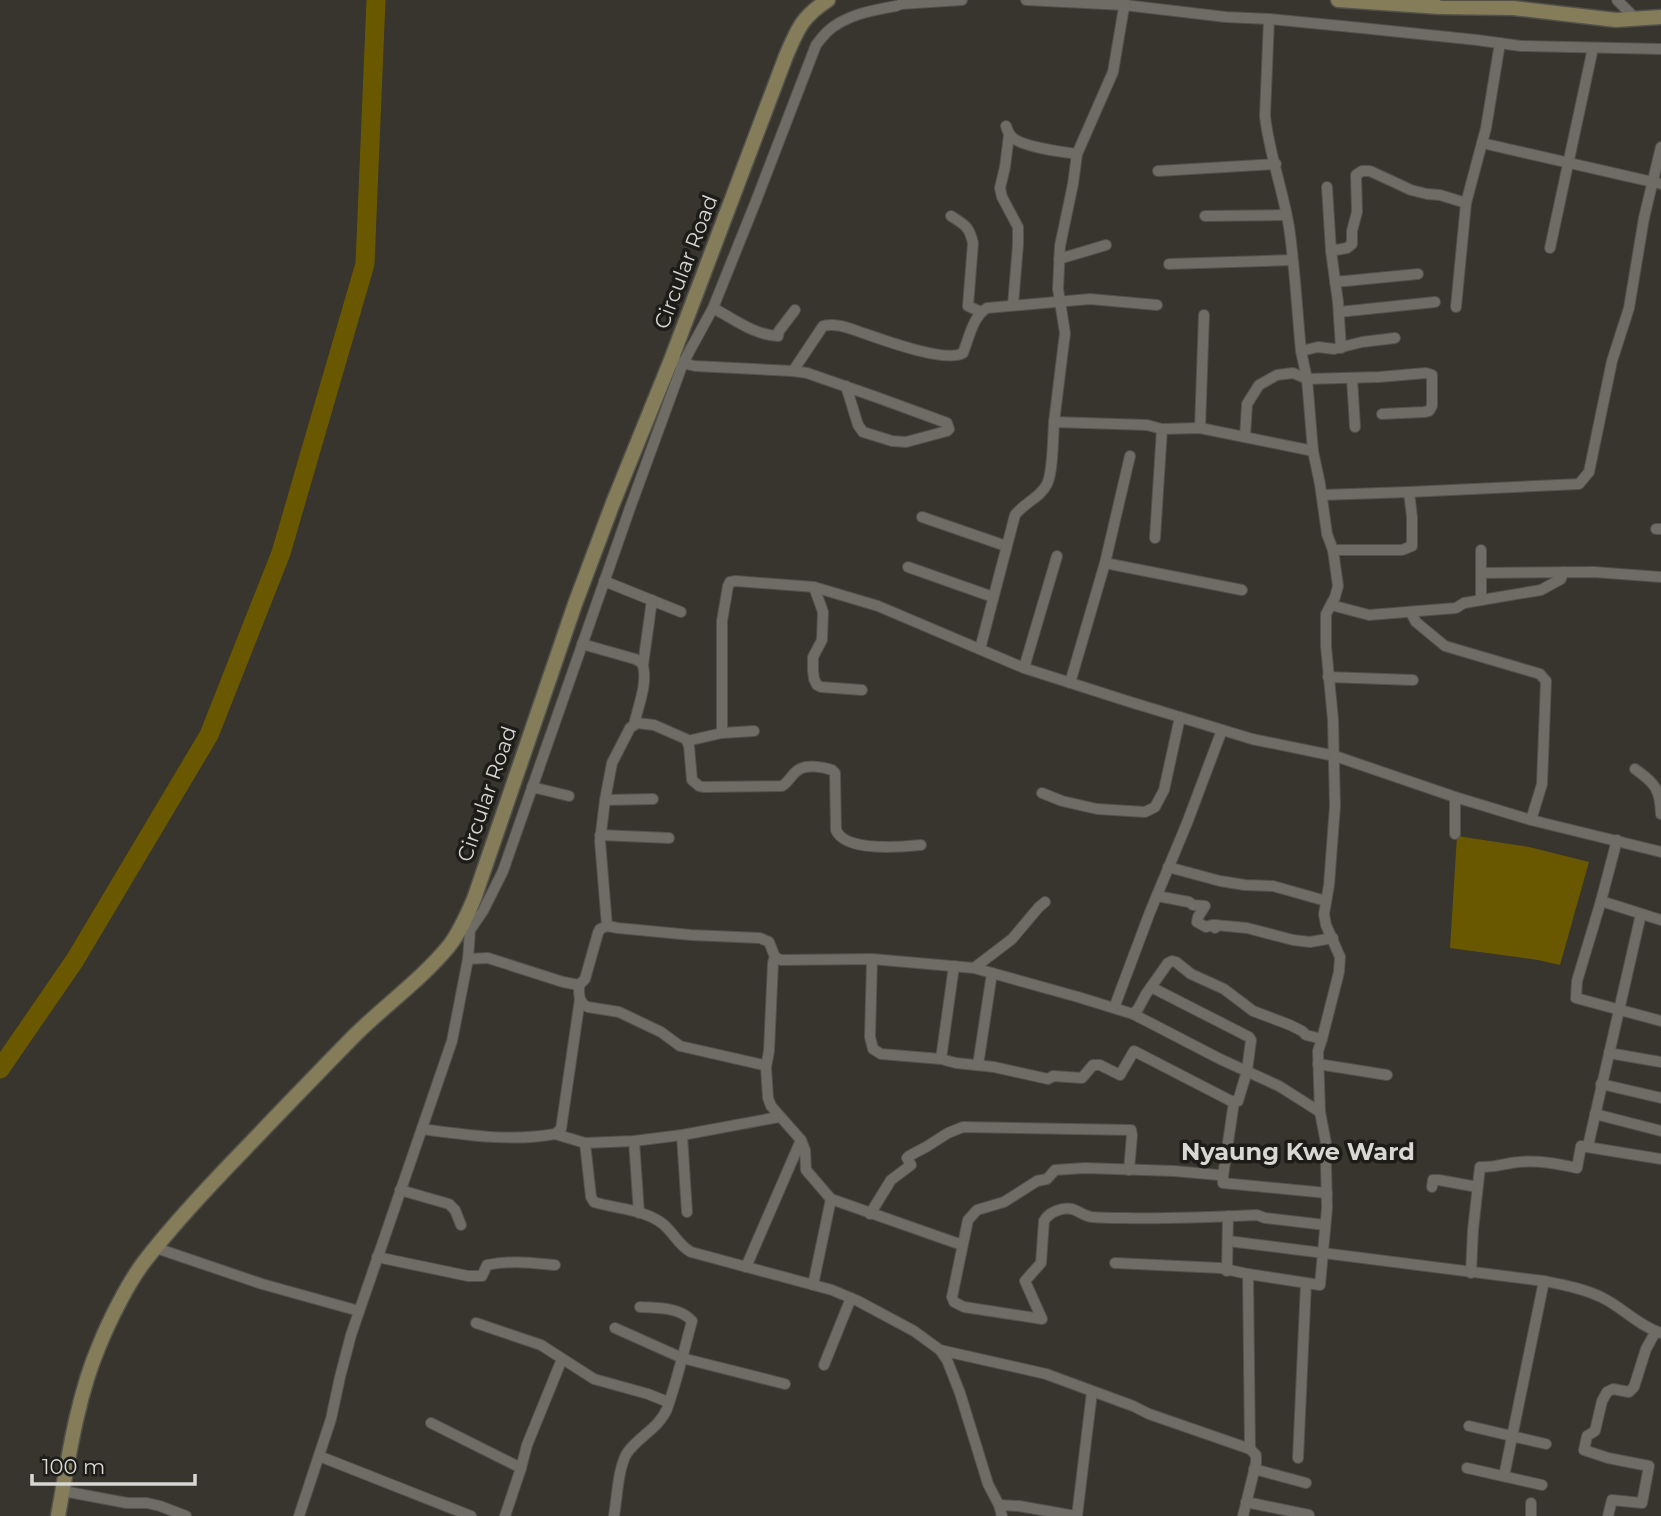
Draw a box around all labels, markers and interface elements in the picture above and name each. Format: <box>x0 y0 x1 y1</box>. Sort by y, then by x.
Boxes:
street label: Circular Road <box>649 191 723 332</box>
street label: Circular Road <box>452 723 521 865</box>
district label: Nyaung Kwe Ward <box>1181 1137 1415 1166</box>
scale bar <box>32 1442 194 1486</box>
text: 100 m <box>42 1454 105 1479</box>

